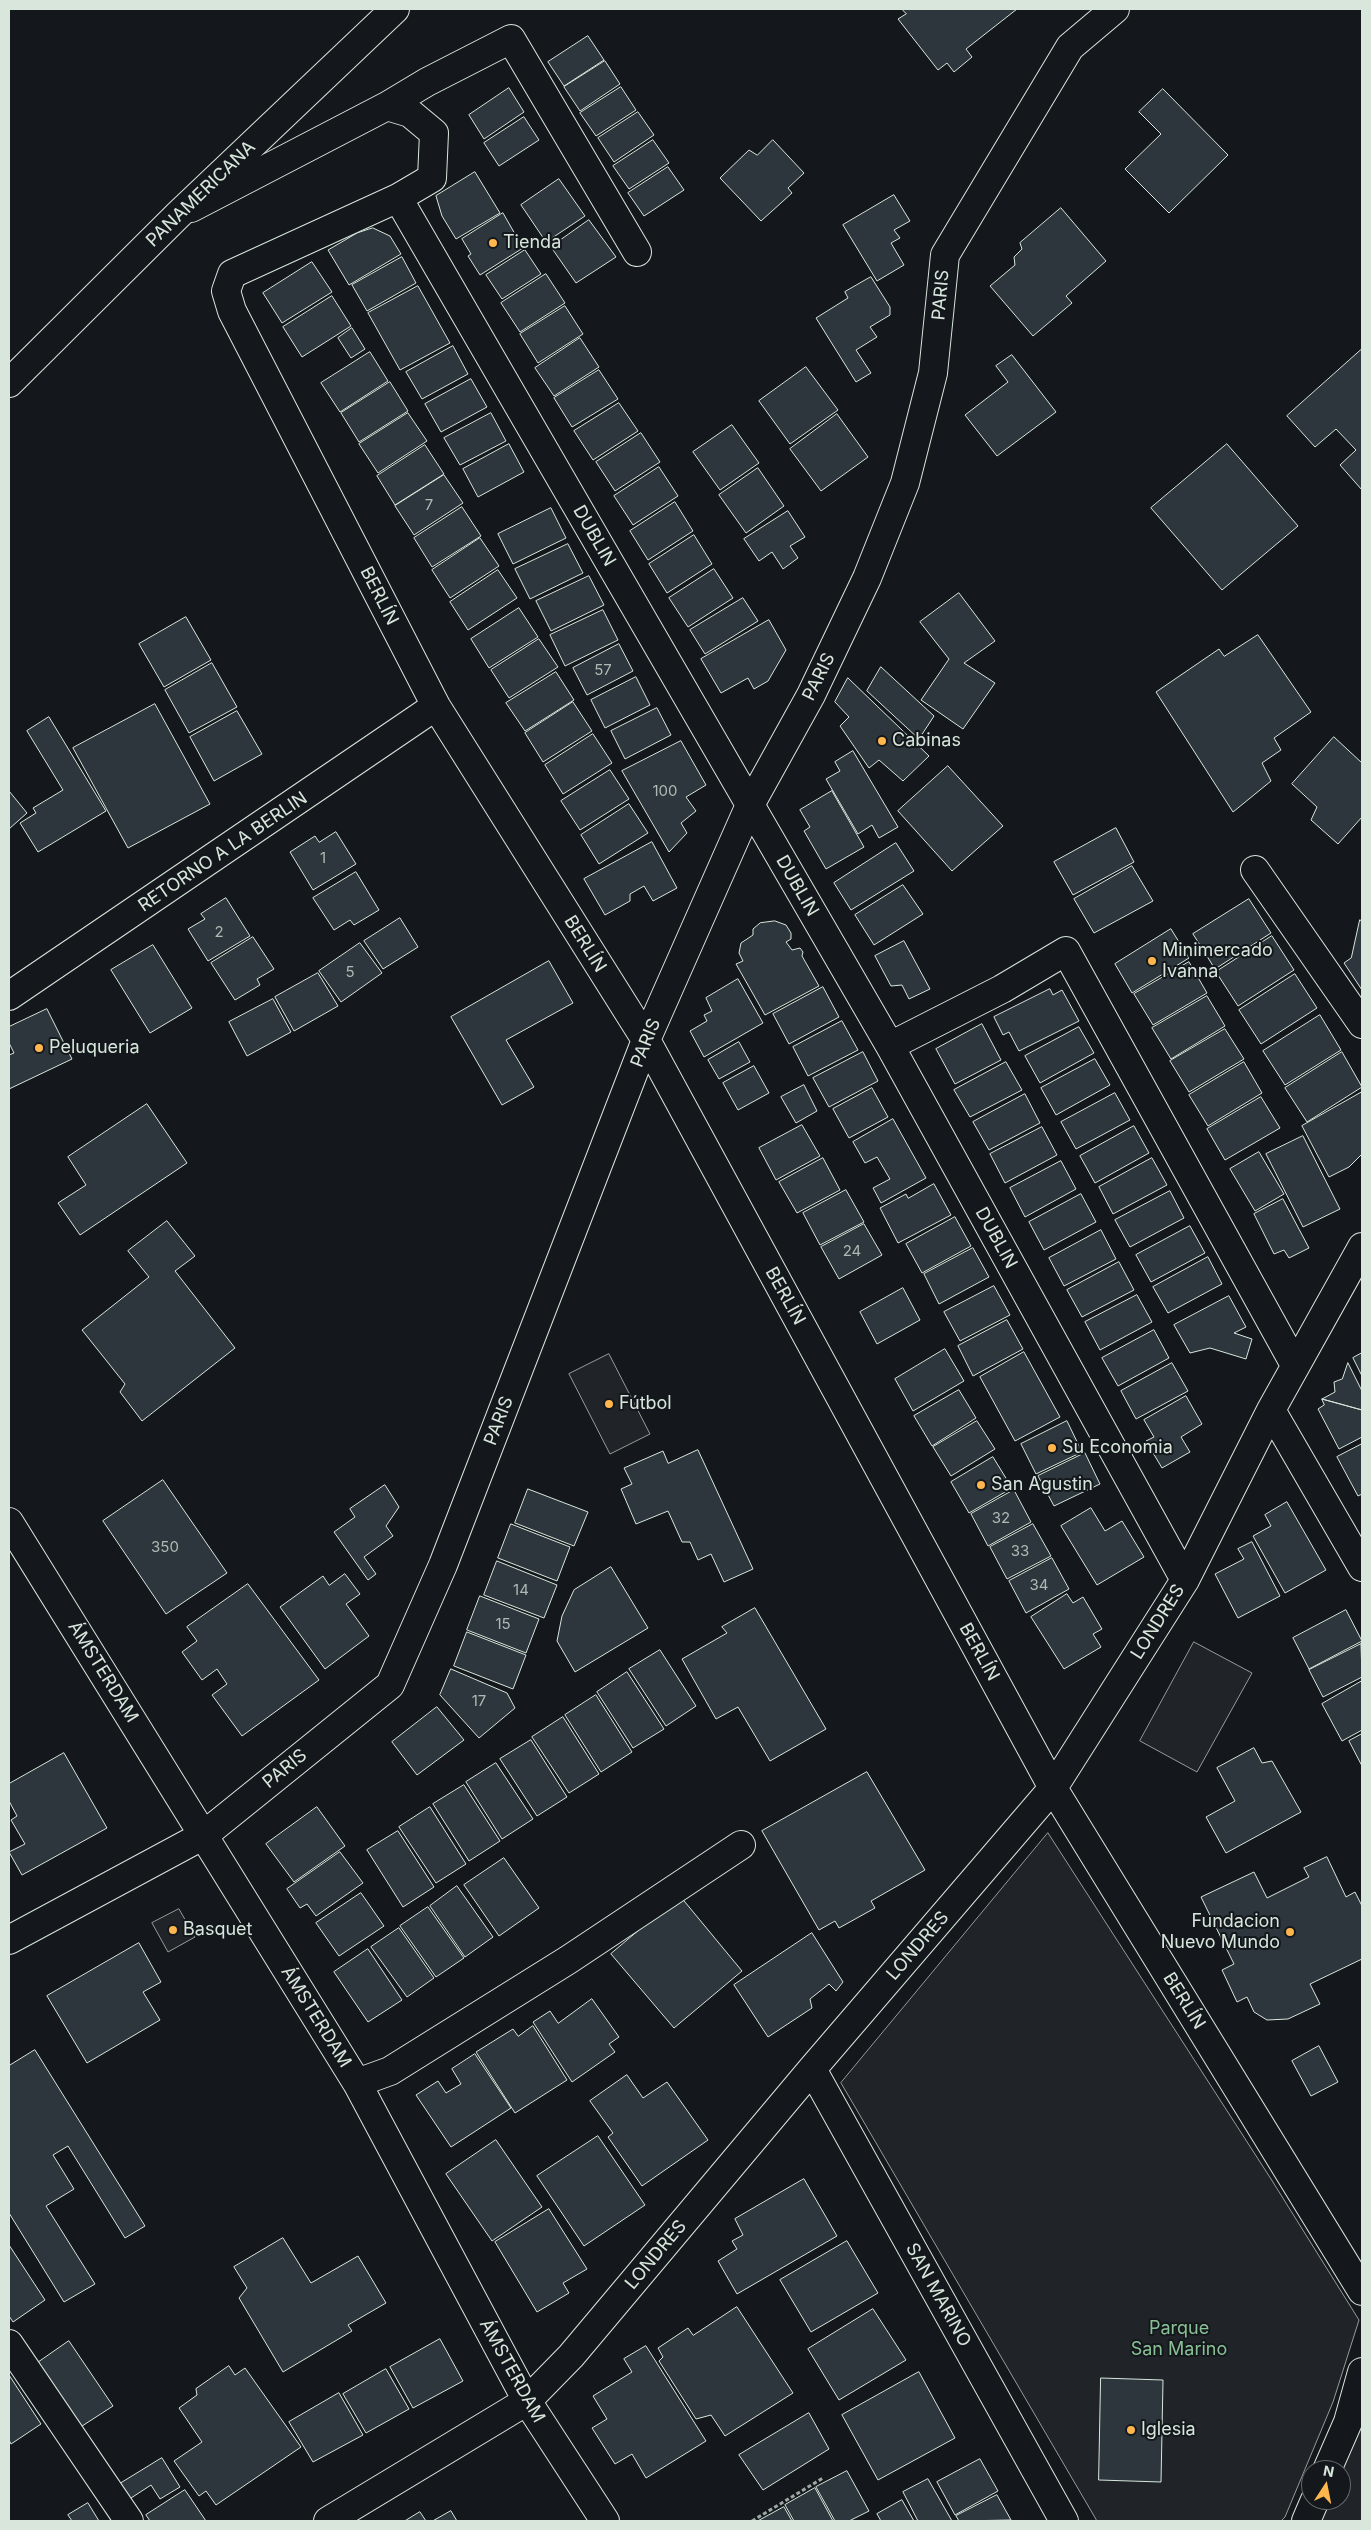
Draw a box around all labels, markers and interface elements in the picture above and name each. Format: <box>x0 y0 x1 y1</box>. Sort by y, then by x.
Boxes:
street label: PANAMERICANA <box>142 136 260 252</box>
place label: Tienda <box>503 232 561 254</box>
marker: Tienda <box>487 237 499 249</box>
street label: PARIS <box>928 269 954 321</box>
house number: 7 <box>425 496 433 514</box>
street label: DUBLIN <box>568 502 620 570</box>
street label: BERLÍN <box>355 563 403 629</box>
street label: PARIS <box>798 650 840 704</box>
house number: 57 <box>594 661 612 679</box>
place label: Cabinas <box>892 730 961 752</box>
marker: Cabinas <box>876 735 888 747</box>
house number: 100 <box>652 782 678 800</box>
street label: RETORNO A LA BERLIN <box>134 787 312 917</box>
house number: 1 <box>320 849 326 867</box>
street label: DUBLIN <box>771 852 823 920</box>
street label: BERLÍN <box>559 912 611 976</box>
house number: 2 <box>214 923 224 941</box>
place label: Minimercado Ivanna <box>1162 940 1273 982</box>
marker: Minimercado Ivanna <box>1146 955 1158 967</box>
house number: 5 <box>345 963 355 981</box>
street label: PARIS <box>627 1016 665 1070</box>
place label: Peluqueria <box>49 1037 140 1059</box>
marker: Peluqueria <box>33 1042 45 1054</box>
street label: DUBLIN <box>970 1204 1022 1272</box>
house number: 24 <box>843 1242 861 1260</box>
street label: BERLÍN <box>760 1263 810 1329</box>
place label: Fútbol <box>619 1393 672 1415</box>
street label: PARIS <box>480 1394 518 1448</box>
marker: Fútbol <box>603 1398 615 1410</box>
place label: Su Economia <box>1062 1437 1173 1459</box>
marker: Su Economia <box>1046 1442 1058 1454</box>
place label: San Agustin <box>991 1474 1093 1496</box>
marker: San Agustin <box>975 1479 987 1491</box>
house number: 32 <box>992 1509 1010 1527</box>
house number: 350 <box>151 1538 179 1556</box>
house number: 33 <box>1011 1542 1029 1560</box>
house number: 34 <box>1030 1576 1048 1594</box>
house number: 14 <box>513 1581 529 1599</box>
street label: LONDRES <box>1127 1581 1189 1663</box>
house number: 15 <box>495 1615 511 1633</box>
street label: ÁMSTERDAM <box>63 1617 143 1727</box>
street label: BERLÍN <box>954 1619 1004 1685</box>
house number: 17 <box>472 1692 486 1710</box>
street label: PARIS <box>259 1745 311 1793</box>
street label: LONDRES <box>882 1907 954 1985</box>
place label: Fundacion Nuevo Mundo <box>1161 1911 1280 1954</box>
place label: Basquet <box>183 1919 252 1941</box>
marker: Basquet <box>167 1924 179 1936</box>
marker: Fundacion Nuevo Mundo <box>1284 1926 1296 1938</box>
street label: ÁMSTERDAM <box>276 1962 356 2072</box>
street label: BERLÍN <box>1158 1969 1210 2033</box>
street label: LONDRES <box>621 2216 691 2294</box>
street label: SAN MARINO <box>901 2239 975 2351</box>
street label: ÁMSTERDAM <box>475 2315 549 2427</box>
park label: Parque San Marino <box>1131 2318 1227 2360</box>
place label: Iglesia <box>1141 2419 1196 2441</box>
marker: Iglesia <box>1125 2424 1137 2436</box>
north arrow <box>1301 2460 1351 2510</box>
text: N <box>1322 2461 1336 2480</box>

